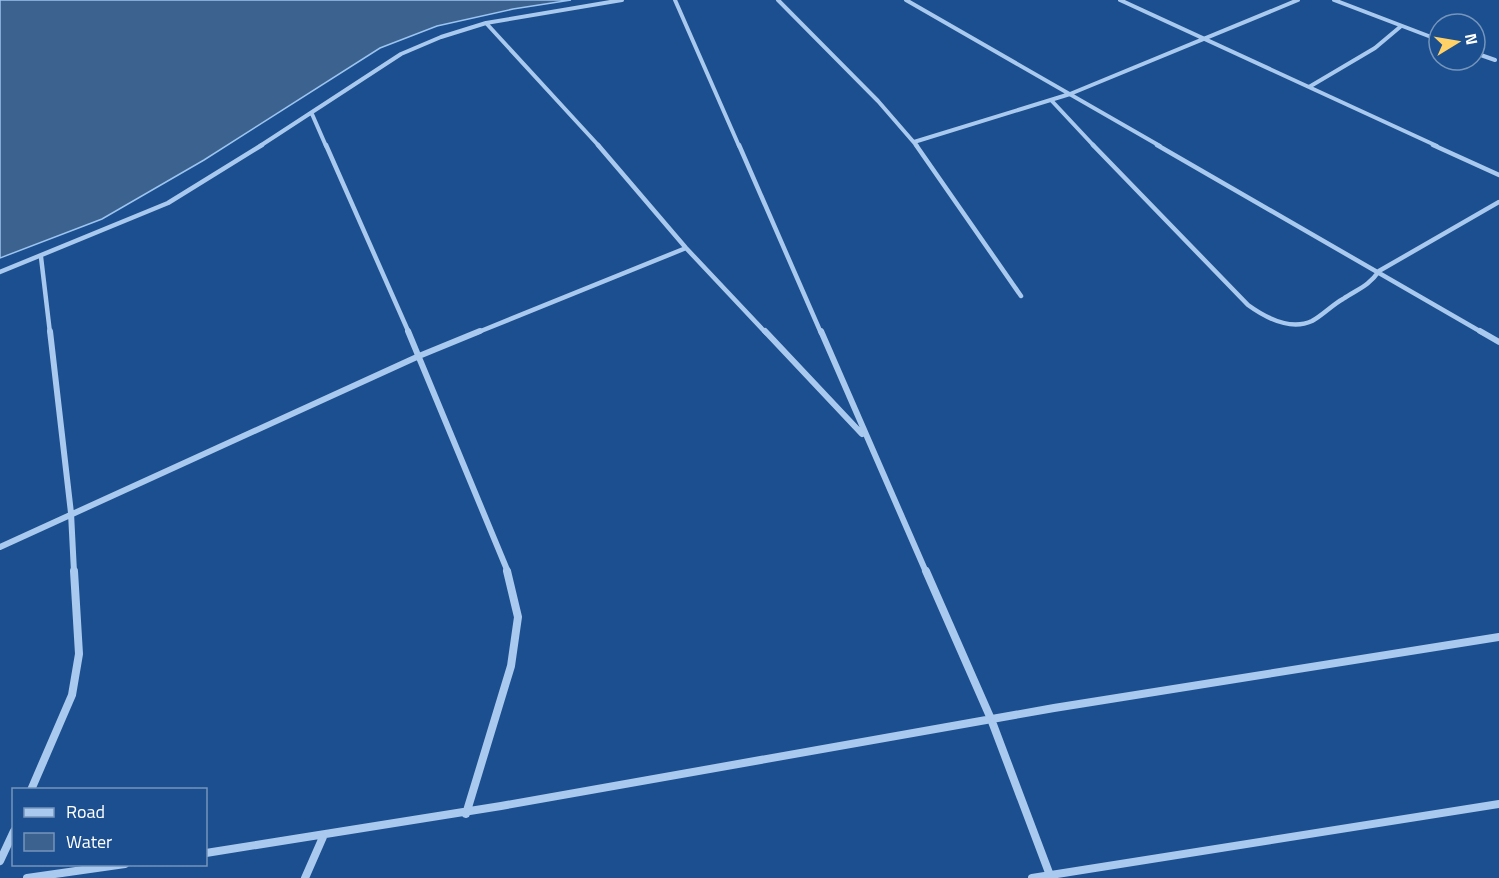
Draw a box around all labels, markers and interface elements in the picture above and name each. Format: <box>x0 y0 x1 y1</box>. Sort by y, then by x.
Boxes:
north arrow <box>1427 12 1487 72</box>
text: N <box>1459 31 1485 47</box>
legend <box>12 788 207 866</box>
text: Road <box>66 798 105 825</box>
text: Water <box>66 828 112 855</box>

